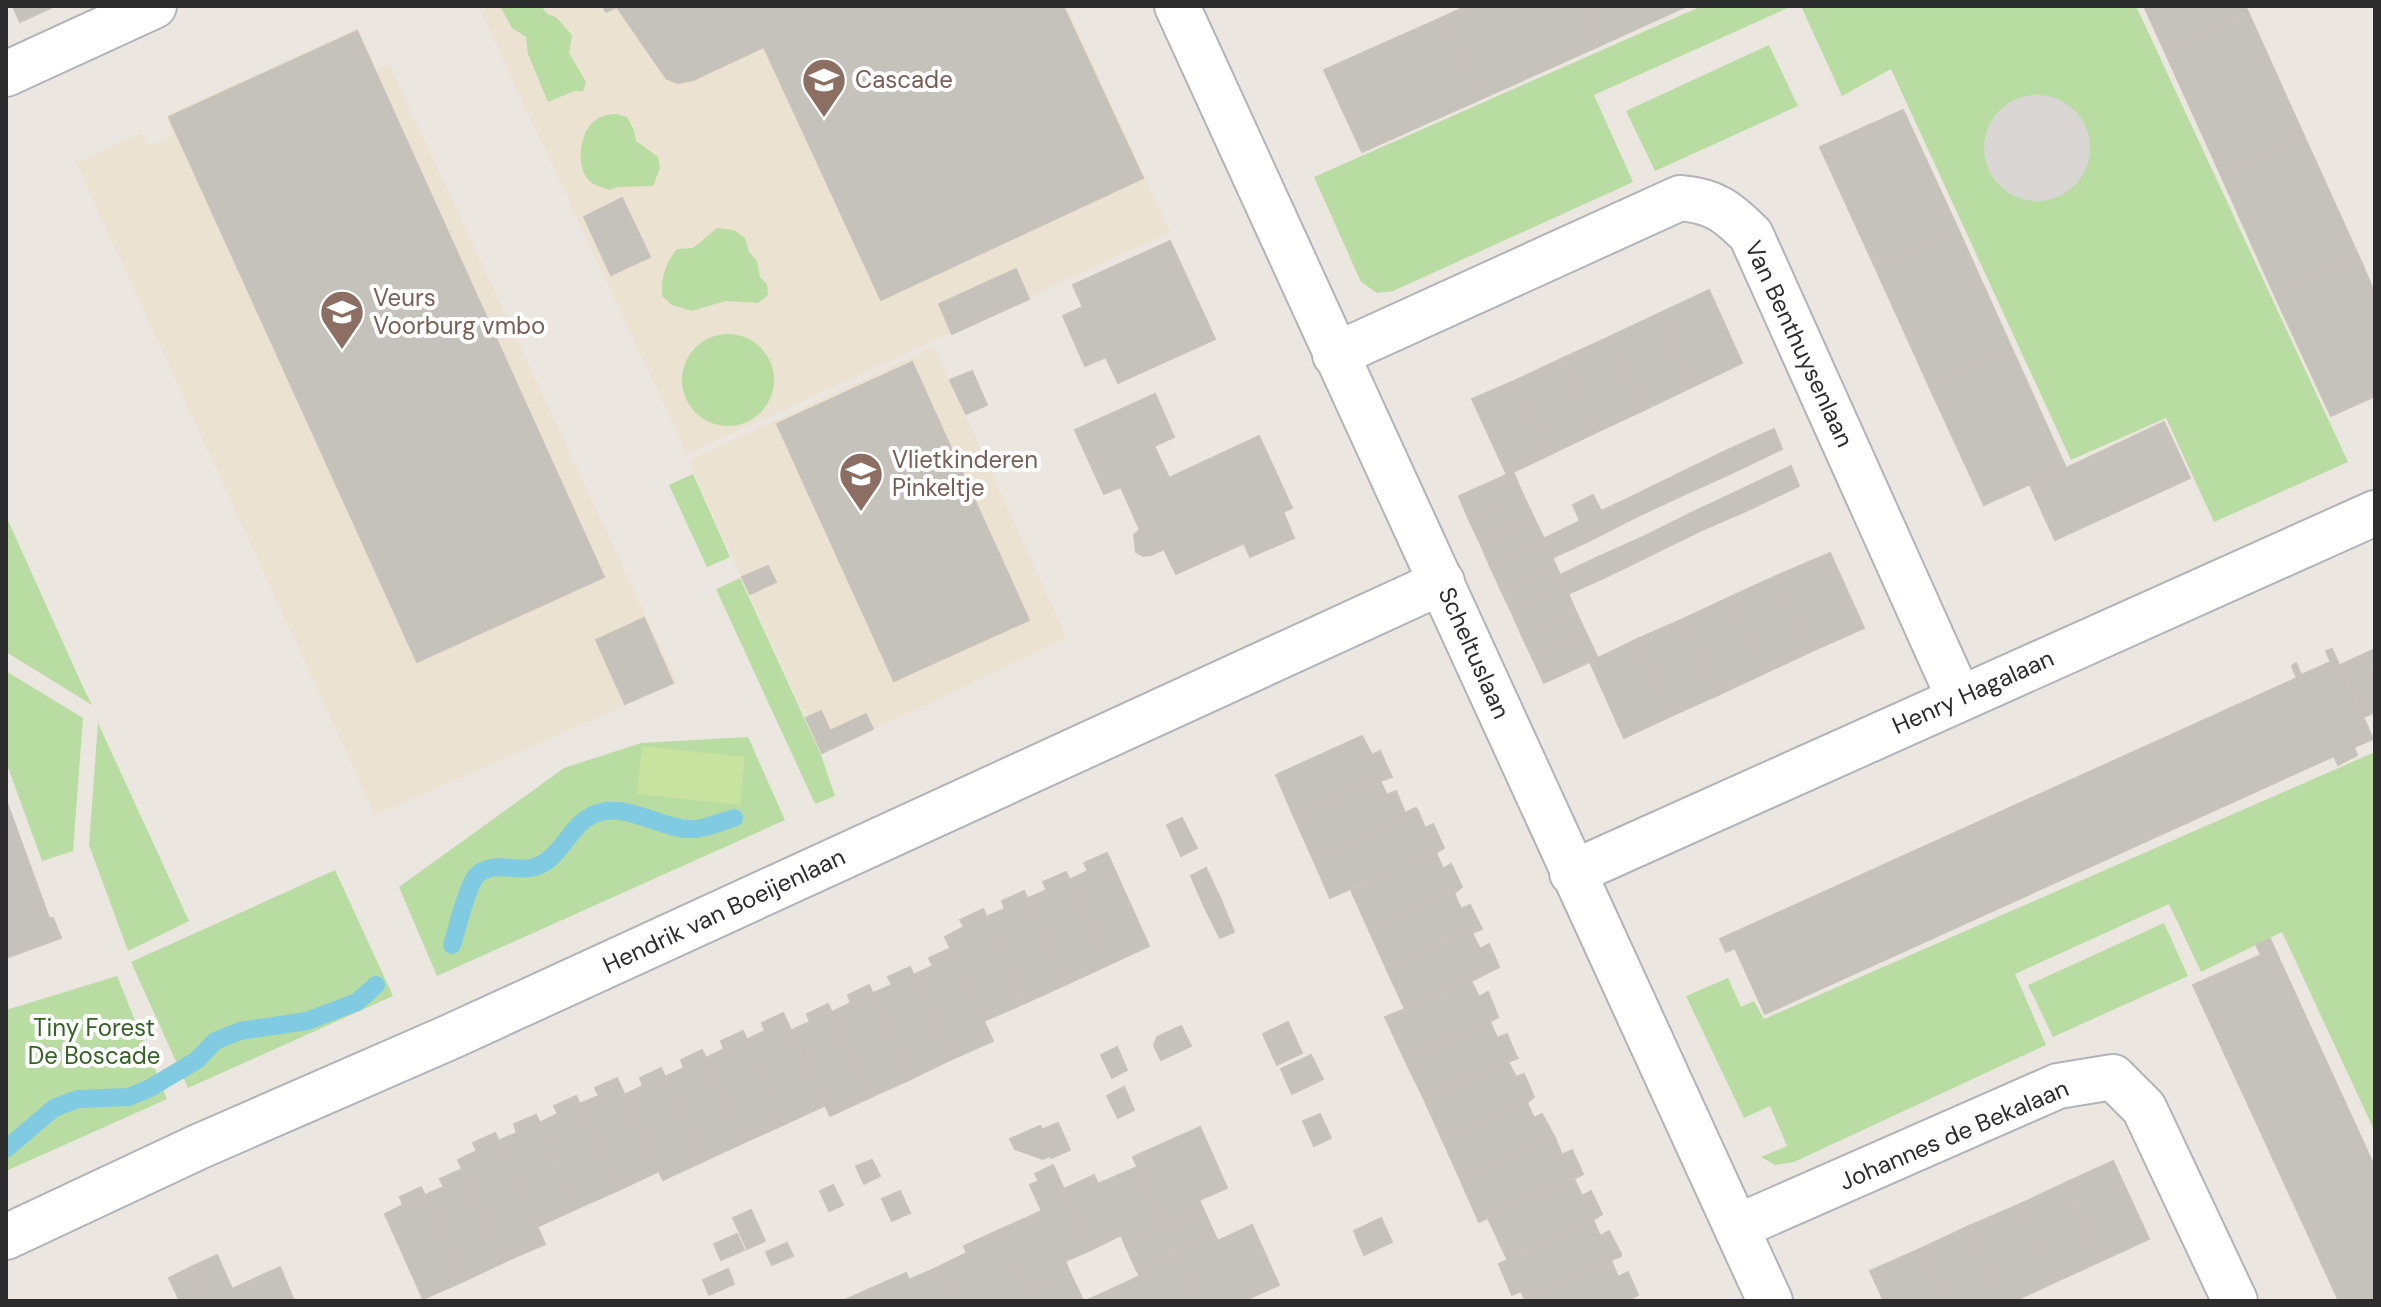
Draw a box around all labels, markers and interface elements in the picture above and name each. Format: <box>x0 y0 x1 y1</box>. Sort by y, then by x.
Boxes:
school or university icon: Cascade <box>800 56 848 119</box>
place label: Cascade <box>855 64 953 95</box>
street label: Van Benthuysenlaan <box>1738 236 1861 452</box>
place label: Veurs Voorburg vmbo <box>373 282 545 341</box>
school or university icon: Veurs Voorburg vmbo <box>318 288 366 351</box>
place label: Vlietkinderen Pinkeltje <box>892 444 1038 503</box>
school or university icon: Vlietkinderen Pinkeltje <box>837 450 885 513</box>
street label: Scheltuslaan <box>1432 582 1517 723</box>
street label: Henry Hagalaan <box>1887 642 2058 741</box>
street label: Hendrik van Boeijenlaan <box>598 841 850 980</box>
park label: Tiny Forest De Boscade <box>28 1012 160 1071</box>
street label: Johannes de Bekalaan <box>1834 1072 2073 1197</box>

